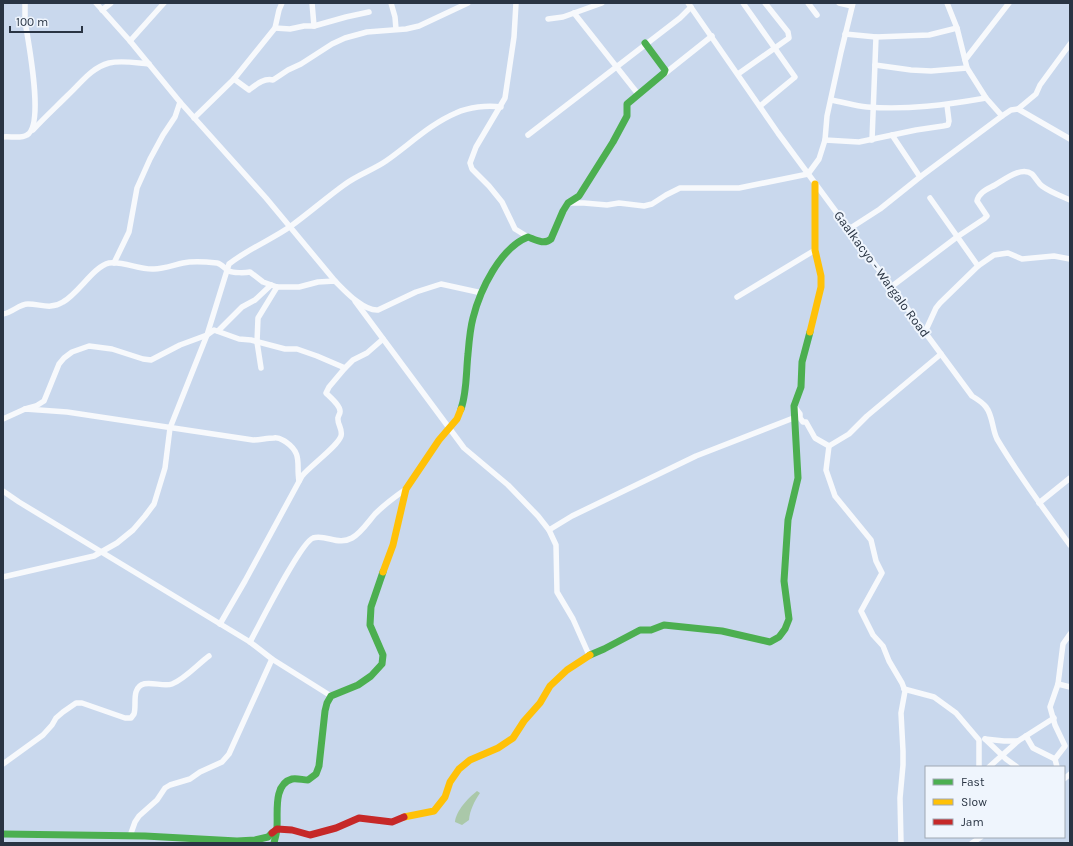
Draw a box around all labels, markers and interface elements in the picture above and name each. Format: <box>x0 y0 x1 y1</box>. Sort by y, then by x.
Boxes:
scale bar <box>10 8 82 34</box>
text: 100 m <box>16 15 48 29</box>
street label: Gaalkacyo - Wargalo Road <box>831 208 933 340</box>
legend <box>925 766 1065 838</box>
text: Fast <box>961 775 985 789</box>
text: Slow <box>961 795 987 809</box>
text: Jam <box>961 815 984 829</box>

